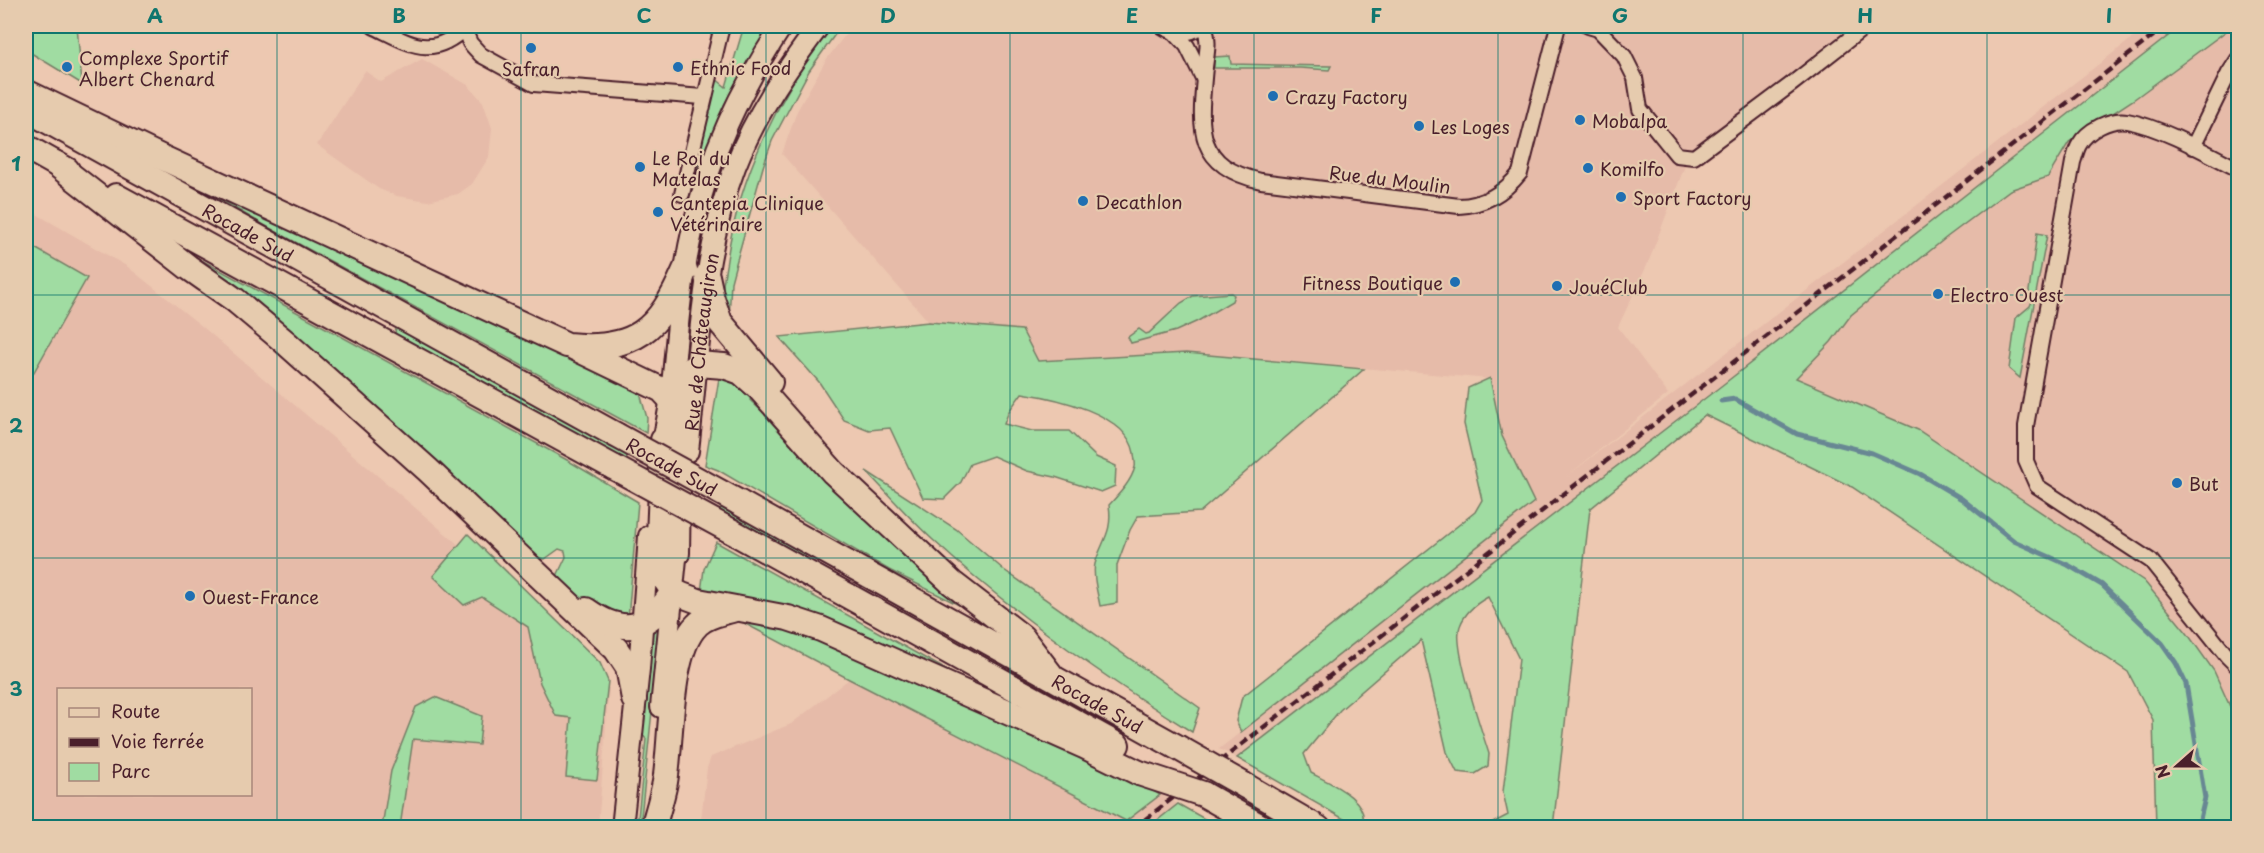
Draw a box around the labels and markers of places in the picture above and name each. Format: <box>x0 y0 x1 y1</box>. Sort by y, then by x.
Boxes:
marker: Safran <box>524 41 538 55</box>
place label: Complexe Sportif Albert Chenard <box>79 44 230 92</box>
place label: Ethnic Food <box>690 54 791 81</box>
place label: Safran <box>502 55 560 82</box>
marker: Complexe Sportif Albert Chenard <box>60 60 74 74</box>
marker: Ethnic Food <box>671 60 685 74</box>
place label: Crazy Factory <box>1285 83 1408 110</box>
marker: Crazy Factory <box>1266 89 1280 103</box>
place label: Mobalpa <box>1592 107 1667 134</box>
place label: Les Loges <box>1431 113 1510 140</box>
marker: Mobalpa <box>1573 113 1587 127</box>
marker: Les Loges <box>1412 119 1426 133</box>
place label: Le Roi du Matelas <box>652 144 730 192</box>
place label: Komilfo <box>1600 155 1664 182</box>
marker: Le Roi du Matelas <box>633 160 647 174</box>
marker: Komilfo <box>1581 161 1595 175</box>
place label: Sport Factory <box>1633 184 1751 211</box>
place label: Decathlon <box>1095 188 1183 215</box>
place label: Cantepia Clinique Vétérinaire <box>670 189 824 237</box>
marker: Sport Factory <box>1614 190 1628 204</box>
marker: Decathlon <box>1076 194 1090 208</box>
marker: Cantepia Clinique Vétérinaire <box>651 205 665 219</box>
place label: Fitness Boutique <box>1302 269 1443 296</box>
place label: JouéClub <box>1569 273 1648 300</box>
marker: Fitness Boutique <box>1448 275 1462 289</box>
marker: JouéClub <box>1550 279 1564 293</box>
place label: Electro Ouest <box>1950 281 2063 308</box>
marker: Electro Ouest <box>1931 287 1945 301</box>
place label: But <box>2189 470 2219 497</box>
marker: But <box>2170 476 2184 490</box>
place label: Ouest-France <box>202 583 319 610</box>
marker: Ouest-France <box>183 589 197 603</box>

